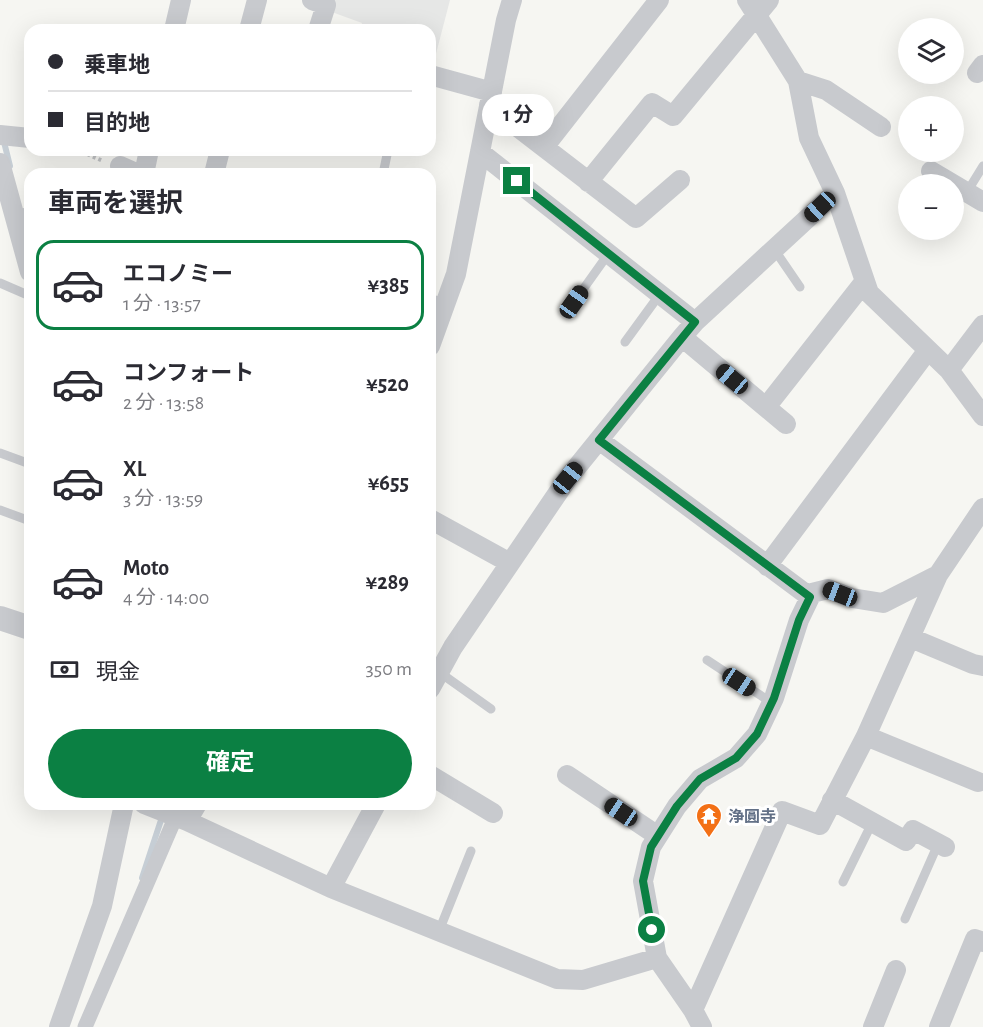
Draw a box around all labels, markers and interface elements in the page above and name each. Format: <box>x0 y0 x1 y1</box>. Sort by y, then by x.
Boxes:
map controls <box>898 18 964 240</box>
button: layers <box>898 18 964 84</box>
text: 乗車地 <box>84 54 150 76</box>
callout: 1 分 <box>481 94 553 136</box>
button: + <box>898 96 964 162</box>
text: 1 分 <box>503 105 533 125</box>
text: 目的地 <box>84 112 150 134</box>
route end <box>503 167 530 194</box>
button: − <box>898 174 964 240</box>
car <box>801 188 839 226</box>
text: 車両を選択 <box>48 190 183 217</box>
icon: car <box>51 258 105 312</box>
text: エコノミー <box>123 263 233 285</box>
text: ¥385 <box>368 274 409 296</box>
car <box>556 282 592 322</box>
text: 1 分 · 13:57 <box>123 294 201 314</box>
icon: car <box>51 357 105 411</box>
car <box>712 361 752 397</box>
text: コンフォート <box>123 362 254 384</box>
text: ¥520 <box>366 373 409 395</box>
text: 2 分 · 13:58 <box>123 393 204 413</box>
icon: car <box>51 456 105 510</box>
text: XL <box>123 458 146 480</box>
car <box>550 458 586 498</box>
text: ¥655 <box>368 472 409 494</box>
text: 3 分 · 13:59 <box>123 489 203 509</box>
icon: car <box>51 555 105 609</box>
text: Moto <box>123 557 169 579</box>
text: ¥289 <box>366 571 409 593</box>
car <box>820 579 860 609</box>
text: 4 分 · 14:00 <box>123 588 209 608</box>
icon: cash <box>48 653 81 686</box>
text: 350 m <box>366 659 412 679</box>
text: 現金 <box>96 661 140 683</box>
car <box>719 665 759 699</box>
button: 確定 <box>48 729 412 798</box>
car <box>601 794 641 830</box>
temple icon: 浄圓寺 <box>694 801 724 839</box>
place label: 浄圓寺 <box>728 808 776 825</box>
route start <box>638 916 665 943</box>

